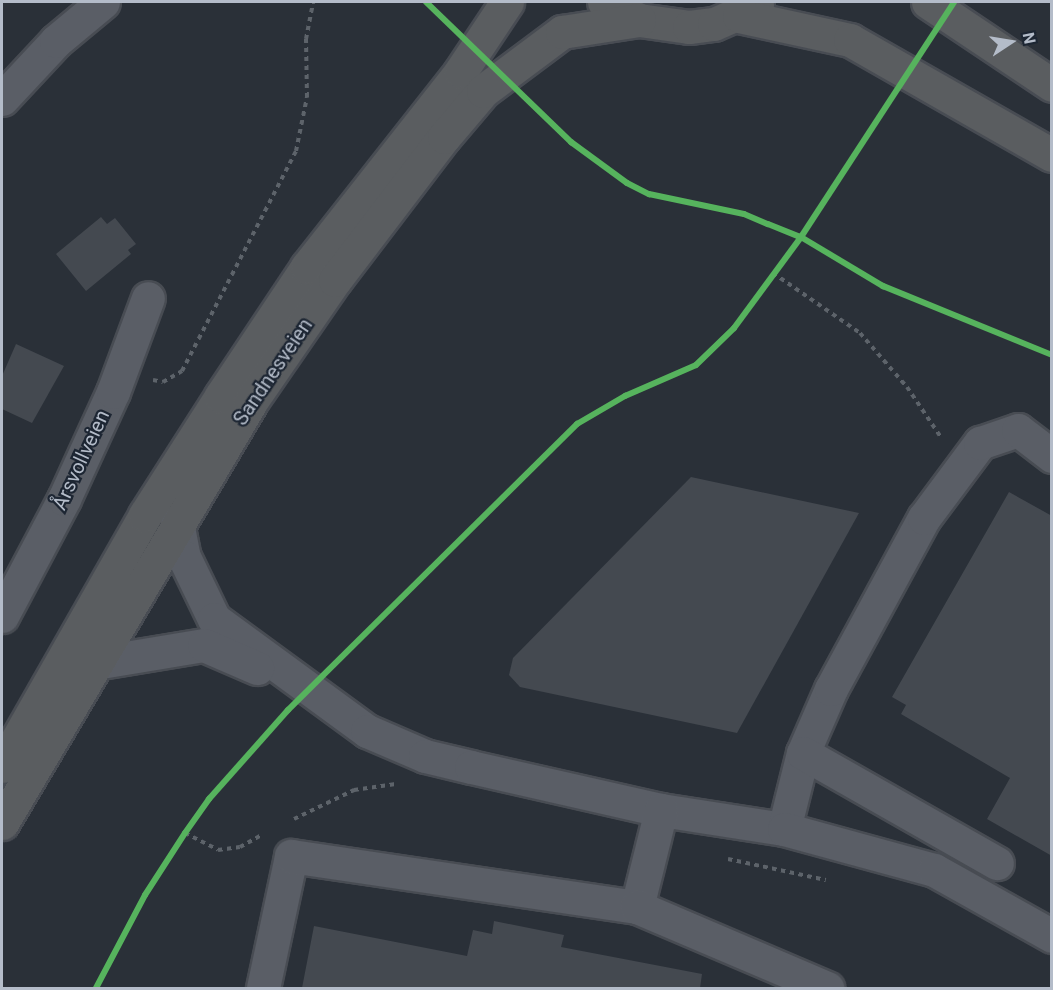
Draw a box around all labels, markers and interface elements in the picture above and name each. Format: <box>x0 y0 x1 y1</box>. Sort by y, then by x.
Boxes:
north arrow <box>981 12 1041 72</box>
text: N <box>1019 31 1040 46</box>
street label: Sandnesveien <box>228 314 318 430</box>
street label: Årsvollveien <box>47 406 115 514</box>

